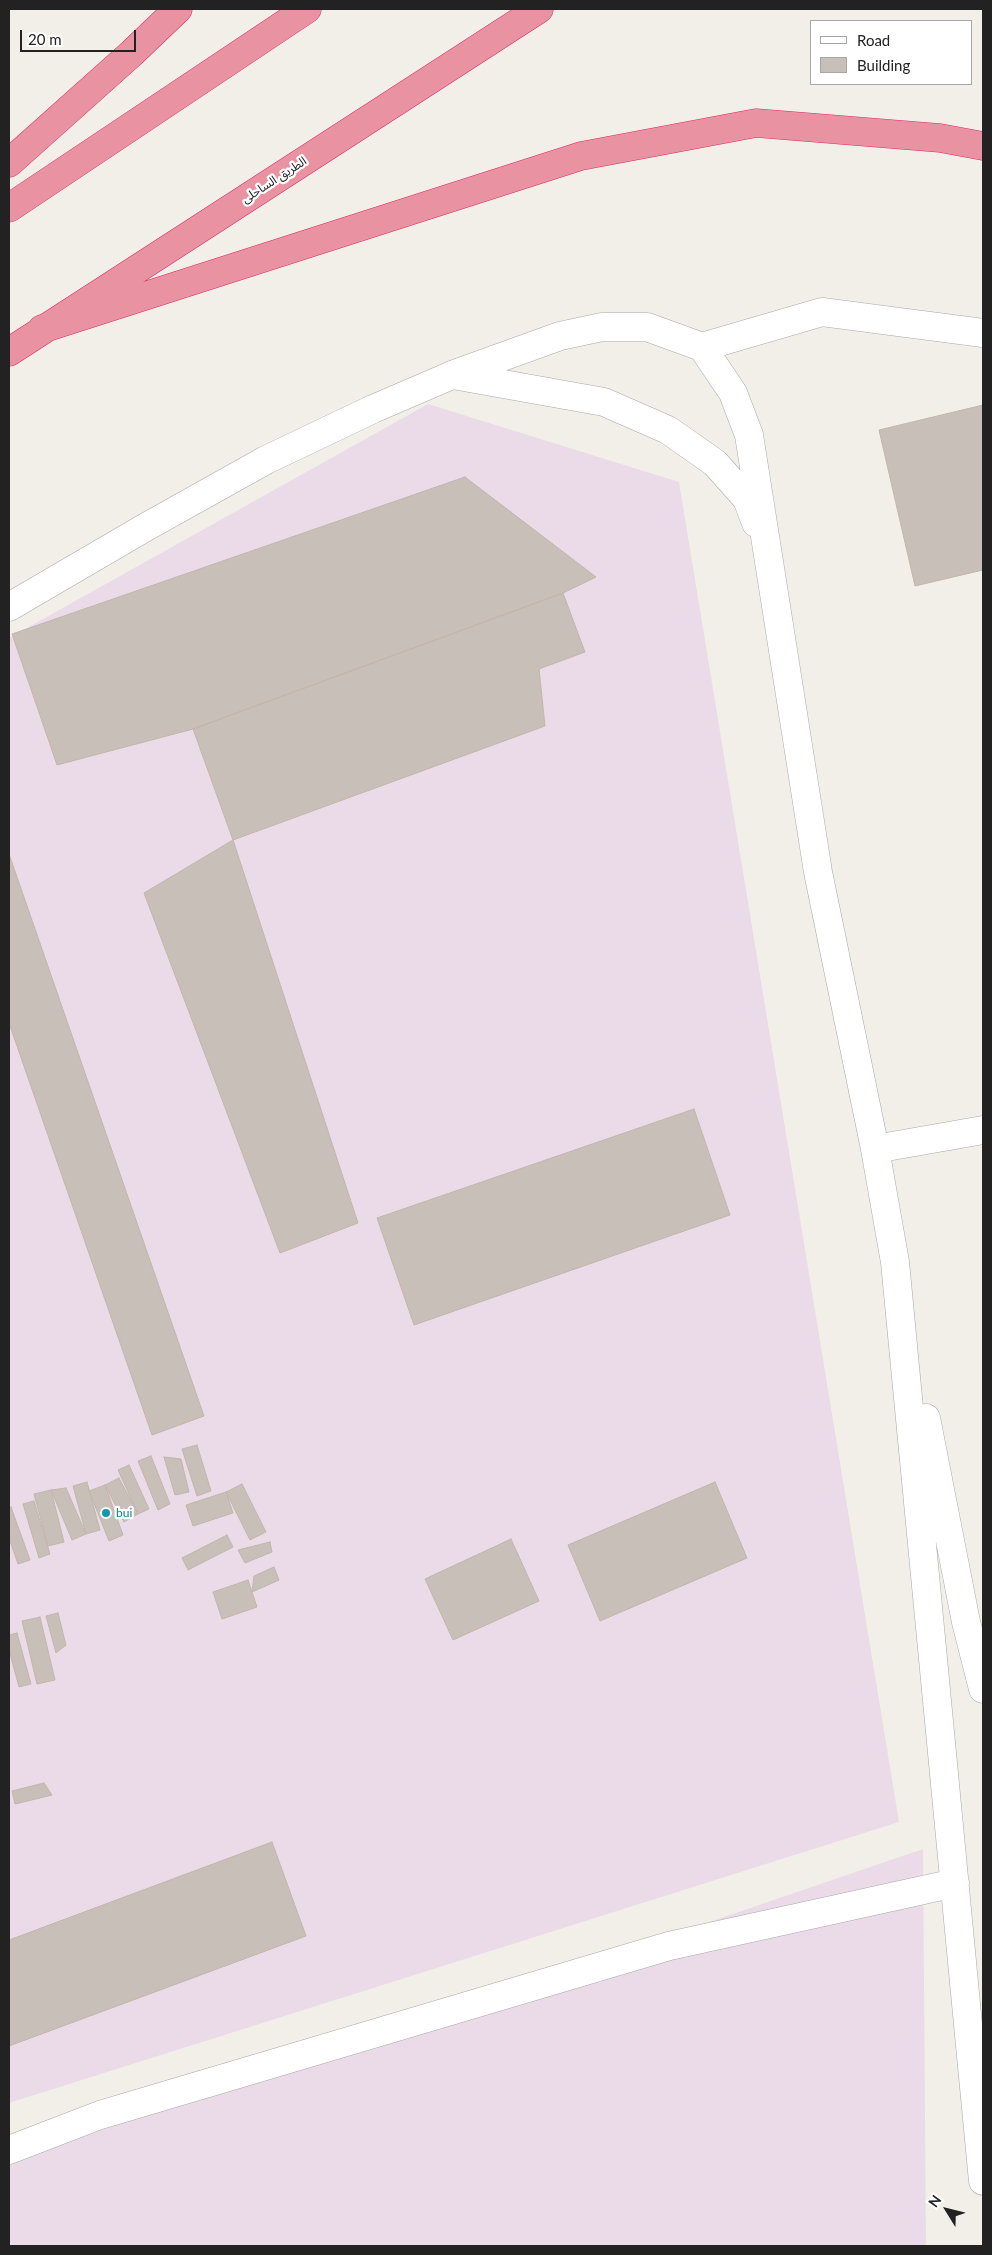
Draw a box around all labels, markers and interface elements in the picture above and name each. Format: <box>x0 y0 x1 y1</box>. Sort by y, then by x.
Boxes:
scale bar <box>22 20 139 52</box>
legend <box>810 20 972 85</box>
text: 20 m <box>28 30 62 48</box>
text: Road <box>857 31 890 49</box>
text: Building <box>857 56 910 74</box>
street label: الطريق الساحلى <box>239 154 309 206</box>
place label: bui <box>116 1506 132 1520</box>
marker: bui <box>100 1507 112 1519</box>
north arrow <box>922 2185 972 2235</box>
text: N <box>924 2192 945 2210</box>

